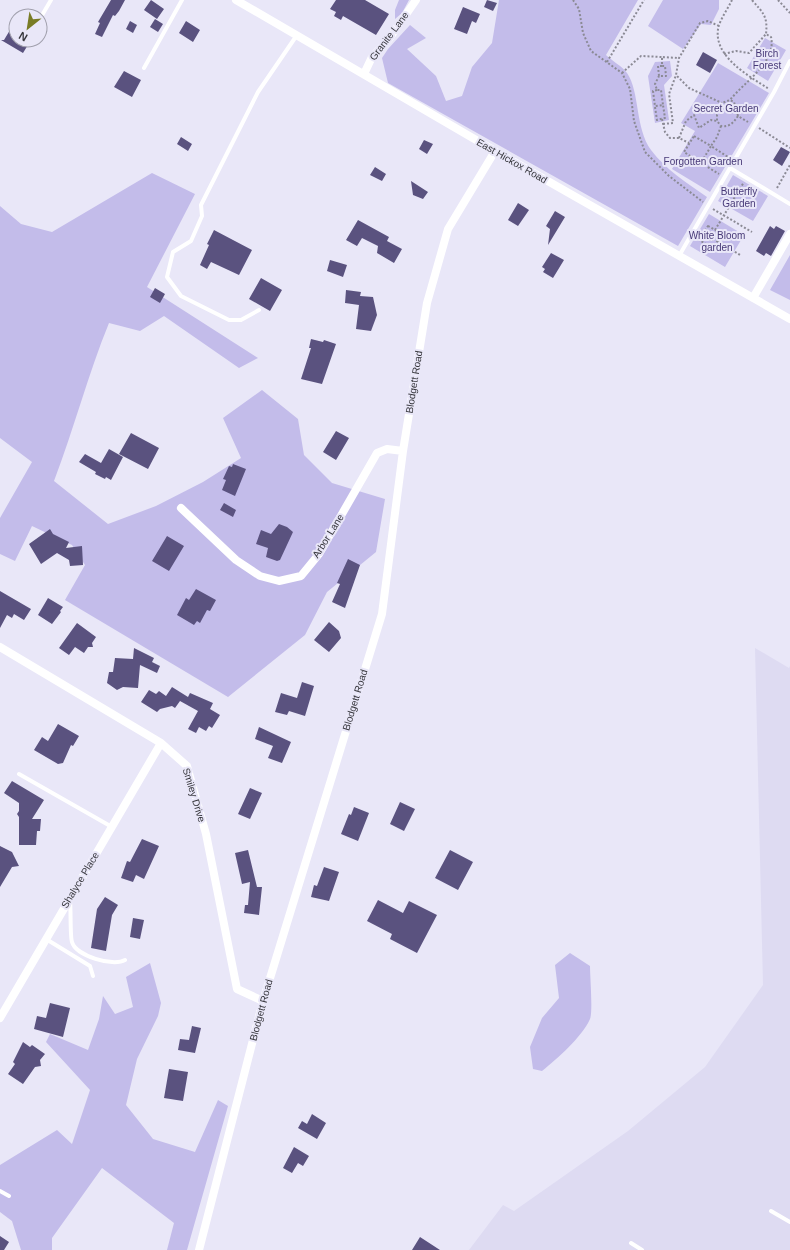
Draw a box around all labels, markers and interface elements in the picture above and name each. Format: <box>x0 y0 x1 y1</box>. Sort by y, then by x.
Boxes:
north arrow <box>8 8 48 48</box>
street label: Granite Lane <box>367 9 411 62</box>
text: N <box>17 29 29 44</box>
park label: Birch Forest <box>753 48 781 71</box>
park label: Secret Garden <box>693 103 759 114</box>
street label: East Hickox Road <box>475 136 549 186</box>
park label: Forgotten Garden <box>664 156 742 167</box>
park label: Butterfly Garden <box>721 186 757 209</box>
park label: White Bloom garden <box>689 230 745 253</box>
street label: Blodgett Road <box>404 350 424 414</box>
street label: Arbor Lane <box>310 512 346 560</box>
street label: Blodgett Road <box>340 668 370 732</box>
street label: Smiley Drive <box>181 767 208 824</box>
street label: Shalyce Place <box>59 850 101 910</box>
street label: Blodgett Road <box>247 978 275 1042</box>

